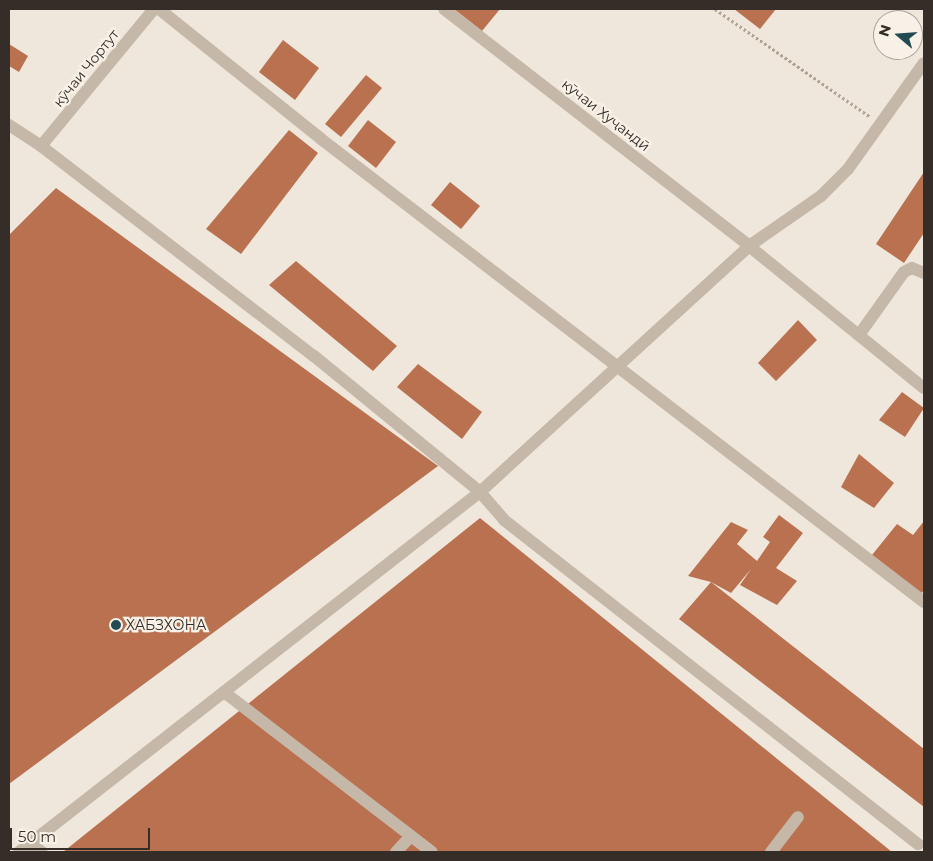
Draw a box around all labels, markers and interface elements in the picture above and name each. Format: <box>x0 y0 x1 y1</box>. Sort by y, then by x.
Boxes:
north arrow <box>873 10 923 60</box>
text: N <box>874 23 895 39</box>
street label: кӯчаи Чортут <box>50 26 122 110</box>
street label: кӯчаи Хуҷандӣ <box>559 75 653 155</box>
place label: ХАБЗХОНА <box>126 617 206 633</box>
marker: ХАБЗХОНА <box>110 619 122 631</box>
scale bar <box>12 818 152 850</box>
text: 50 m <box>18 827 56 846</box>

